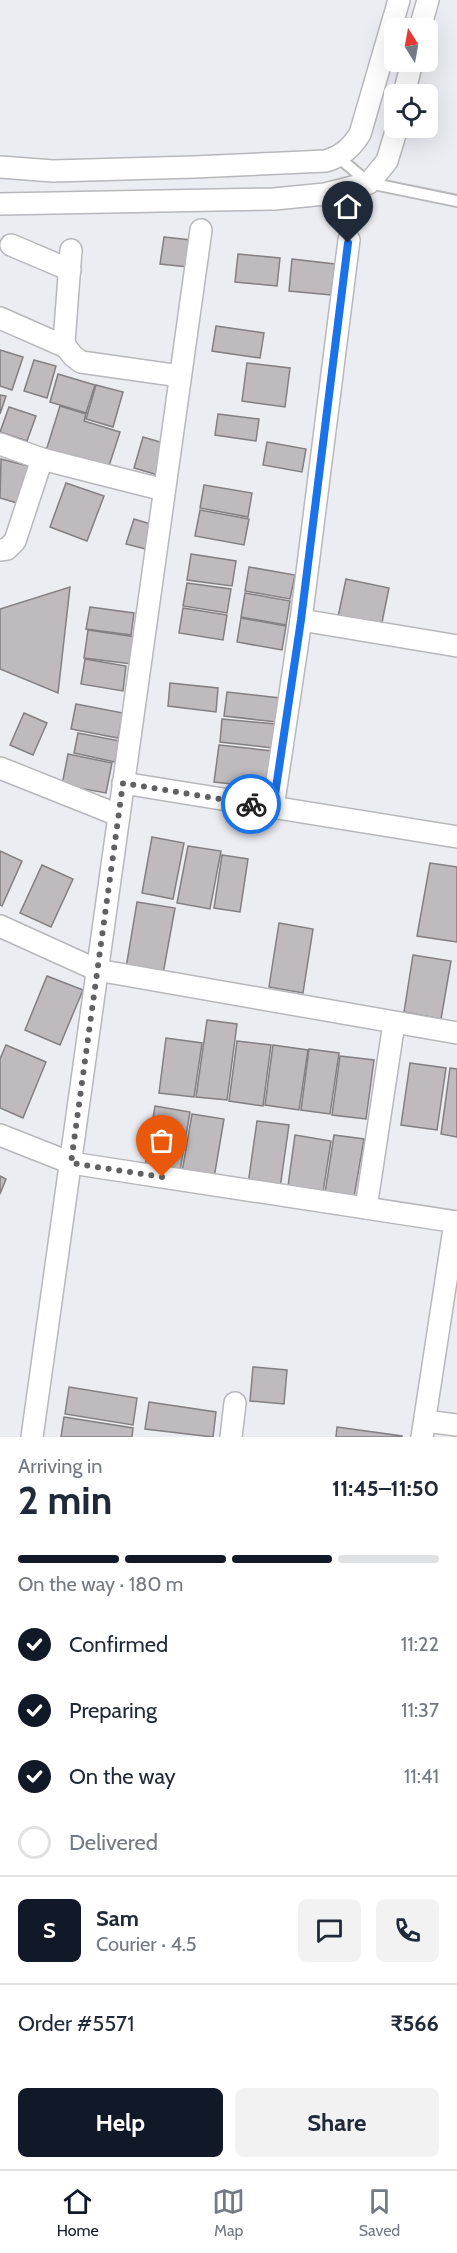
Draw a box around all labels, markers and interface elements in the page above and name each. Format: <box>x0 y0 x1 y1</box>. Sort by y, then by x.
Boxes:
north arrow <box>384 18 438 72</box>
map controls <box>384 18 438 138</box>
button: locate <box>384 84 438 138</box>
pin <box>322 181 373 243</box>
icon: home <box>331 190 364 223</box>
courier <box>221 774 281 834</box>
icon: bike <box>235 788 268 821</box>
pin <box>136 1115 187 1177</box>
icon: bag <box>145 1124 178 1157</box>
text: Arriving in <box>18 1454 102 1478</box>
text: 11:45–11:50 <box>332 1475 439 1502</box>
text: 2 min <box>18 1476 112 1524</box>
text: On the way · 180 m <box>18 1572 183 1596</box>
icon: check <box>18 1628 51 1661</box>
text: Confirmed <box>69 1631 168 1658</box>
text: 11:22 <box>401 1632 439 1656</box>
icon: check <box>18 1694 51 1727</box>
text: Preparing <box>69 1697 157 1724</box>
text: 11:37 <box>401 1698 439 1722</box>
icon: check <box>18 1760 51 1793</box>
text: On the way <box>69 1763 176 1790</box>
text: 11:41 <box>404 1764 439 1788</box>
text: Delivered <box>69 1829 158 1856</box>
button: chat <box>298 1899 361 1962</box>
button: phone <box>376 1899 439 1962</box>
text: Sam <box>96 1905 139 1932</box>
text: S <box>43 1917 56 1944</box>
text: Courier · 4.5 <box>96 1932 197 1956</box>
text: Order #5571 <box>18 2010 134 2037</box>
text: ₹566 <box>390 2010 439 2037</box>
button: Help <box>18 2088 223 2157</box>
button: Share <box>235 2088 439 2157</box>
tab: Home <box>57 2185 99 2240</box>
tab: Map <box>212 2185 245 2240</box>
tab: Saved <box>359 2185 400 2240</box>

